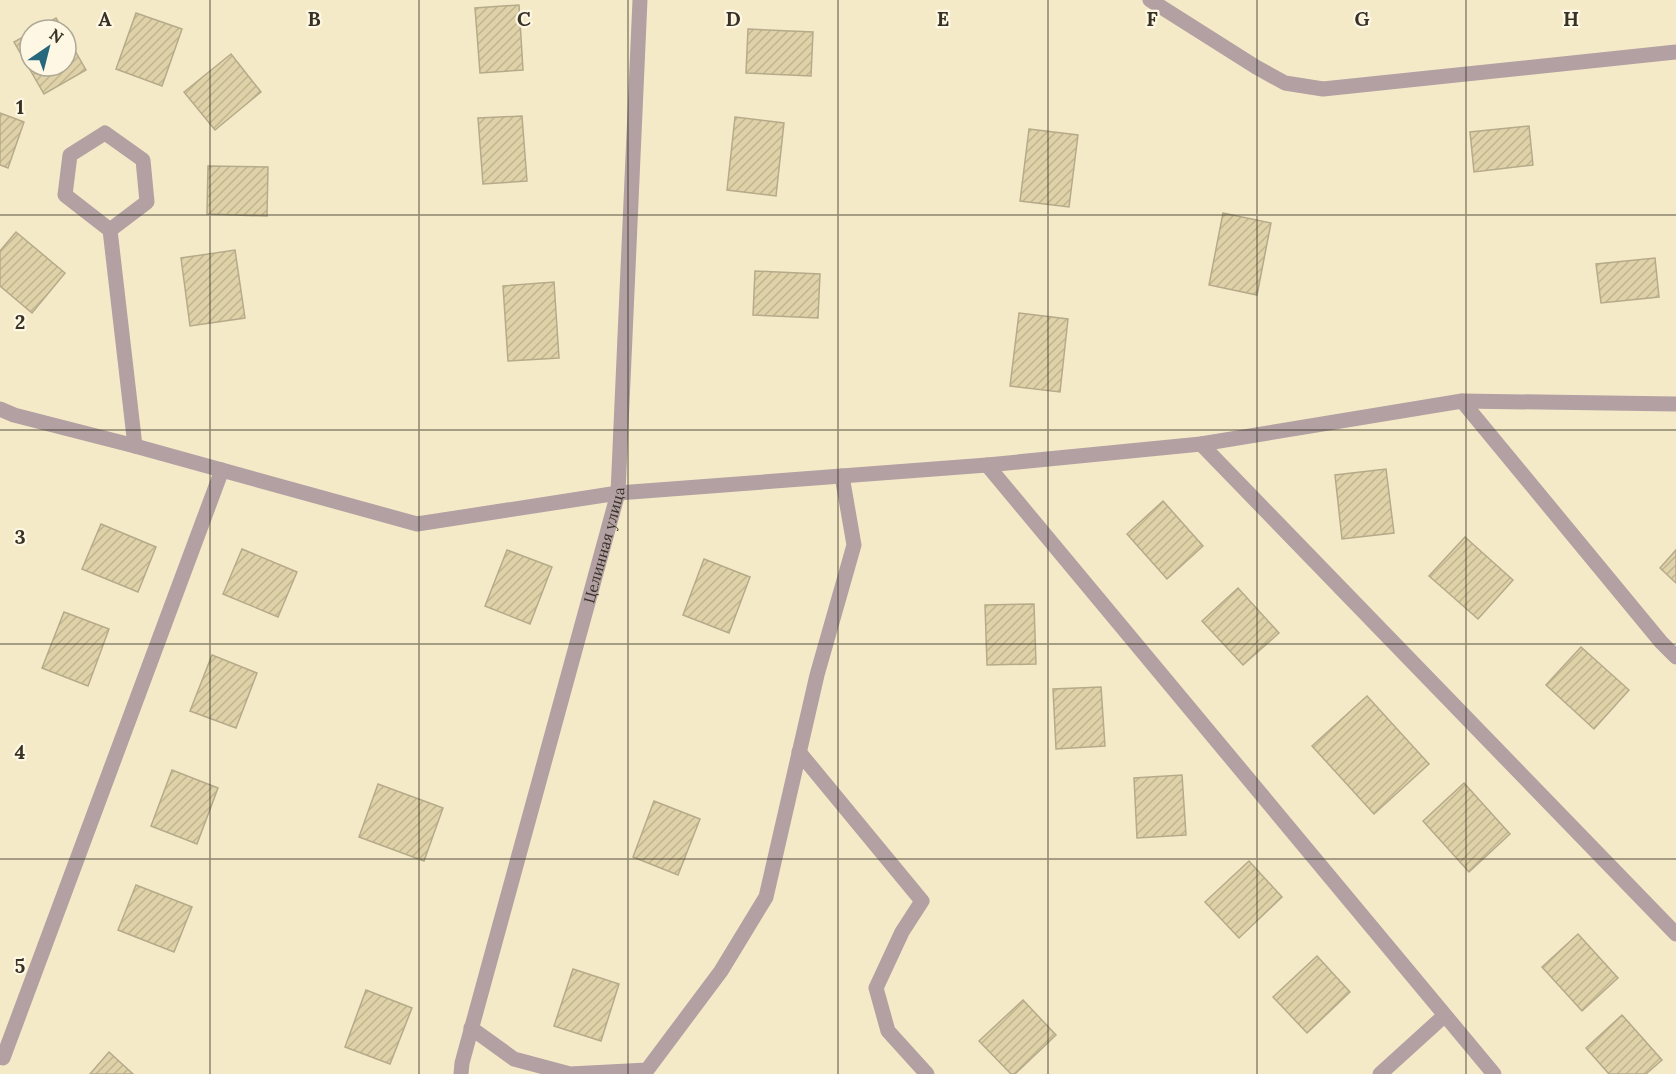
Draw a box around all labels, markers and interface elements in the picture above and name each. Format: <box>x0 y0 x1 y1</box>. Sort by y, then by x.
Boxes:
text: A <box>98 6 112 31</box>
text: B <box>307 6 321 31</box>
text: C <box>517 6 531 31</box>
text: D <box>725 6 741 31</box>
text: E <box>937 6 949 31</box>
text: F <box>1146 6 1158 31</box>
text: G <box>1354 6 1370 31</box>
text: H <box>1563 6 1579 31</box>
north arrow <box>18 18 78 78</box>
text: N <box>46 24 67 47</box>
text: 1 <box>16 94 24 119</box>
text: 2 <box>15 309 25 334</box>
street label: Целинная улица <box>579 487 628 605</box>
text: 3 <box>14 524 26 549</box>
text: 4 <box>15 739 26 764</box>
text: 5 <box>15 953 26 978</box>

